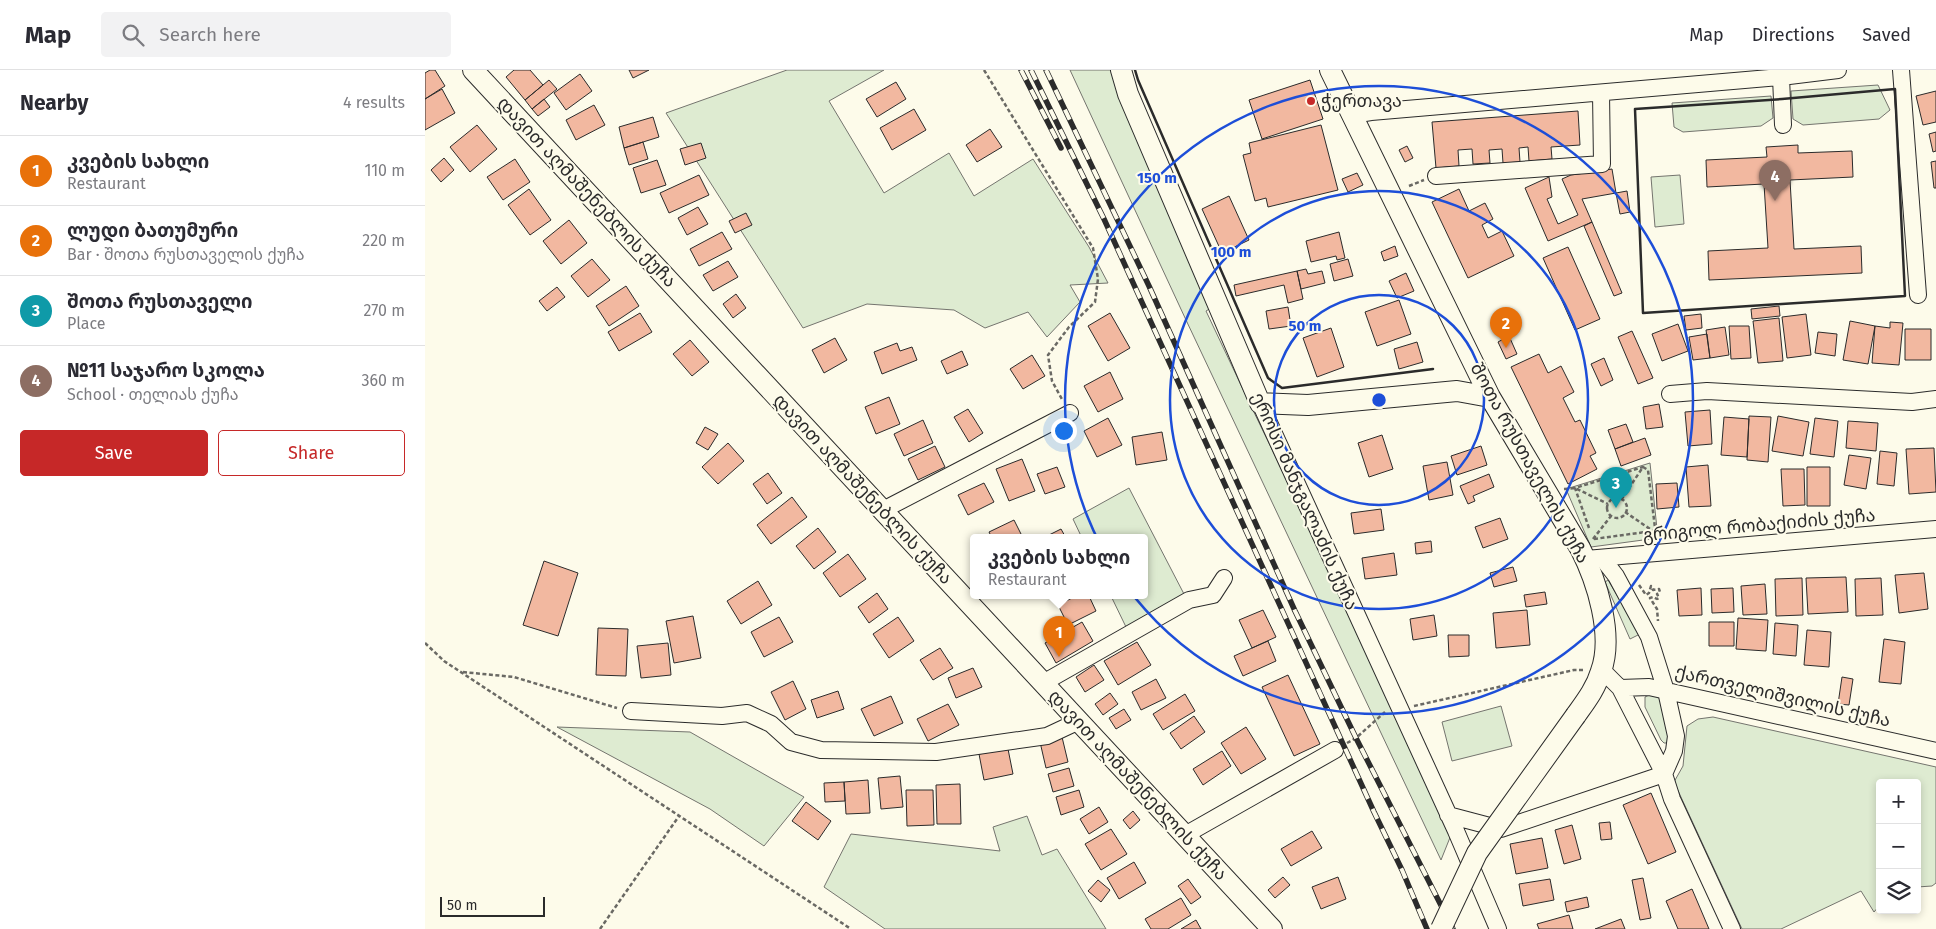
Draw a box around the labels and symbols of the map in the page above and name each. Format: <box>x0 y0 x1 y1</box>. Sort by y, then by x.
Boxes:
place label: ჭერთავა <box>1321 90 1402 112</box>
street label: დავით აღმაშენებლის ქუჩა <box>493 92 681 292</box>
marker: ჭერთავა <box>1305 95 1317 107</box>
pin: 4 <box>1759 160 1791 201</box>
text: 150 m <box>1137 169 1177 187</box>
text: 100 m <box>1211 243 1251 261</box>
pin: 2 <box>1490 307 1522 348</box>
text: 50 m <box>1288 317 1322 335</box>
street label: შოთა რუსთაველის ქუჩა <box>1466 359 1594 567</box>
street label: დავით აღმაშენებლის ქუჩა <box>769 389 957 589</box>
street label: ეროსი მანჯგალაძის ქუჩა <box>1247 389 1363 613</box>
centre of rings <box>1370 391 1388 409</box>
your location <box>1051 418 1077 444</box>
pin: 3 <box>1600 467 1632 508</box>
street label: გრიგოლ რობაქიძის ქუჩა <box>1642 504 1876 546</box>
pin: 1 <box>1043 616 1075 657</box>
street label: ქართველიშვილის ქუჩა <box>1673 660 1893 732</box>
street label: დავით აღმაშენებლის ქუჩა <box>1044 685 1232 885</box>
scale bar <box>440 894 545 917</box>

